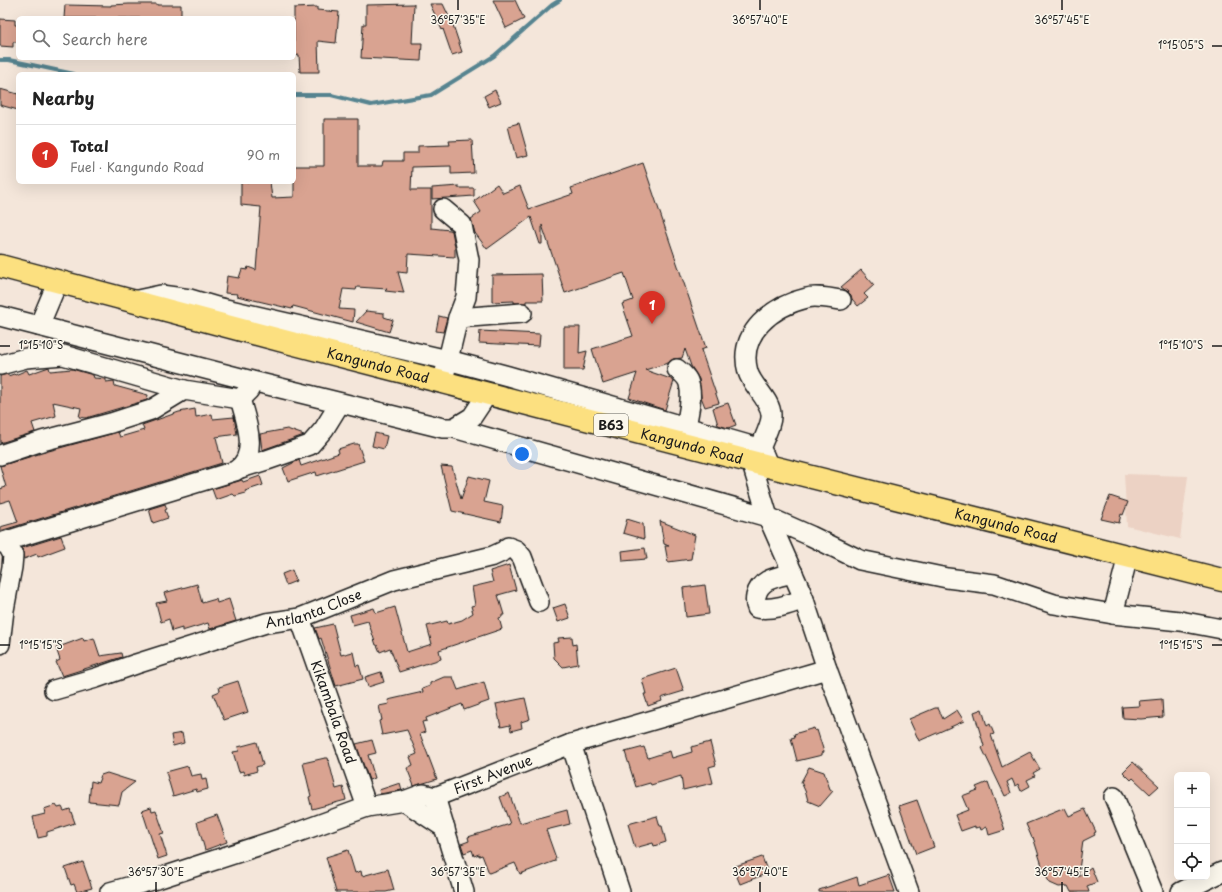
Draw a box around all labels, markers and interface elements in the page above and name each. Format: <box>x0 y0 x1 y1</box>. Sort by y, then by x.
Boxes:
text: 36°57'35"E <box>430 12 486 27</box>
text: 36°57'40"E <box>732 12 788 27</box>
text: 36°57'45"E <box>1035 12 1089 27</box>
search box <box>16 16 296 60</box>
icon: search <box>30 27 52 49</box>
text: Search here <box>62 27 148 50</box>
text: 1°15'05"S <box>1158 37 1204 52</box>
text: Nearby <box>32 85 94 111</box>
text: Total <box>70 134 109 157</box>
text: 1 <box>42 145 48 164</box>
text: 90 m <box>247 145 280 164</box>
text: Fuel · Kangundo Road <box>70 157 204 176</box>
pin: 1 <box>639 291 665 324</box>
text: 1°15'10"S <box>19 337 63 352</box>
text: 1°15'10"S <box>1159 337 1203 352</box>
street label: Kangundo Road <box>325 342 432 388</box>
road number: B63 <box>594 414 628 436</box>
street label: Kangundo Road <box>638 423 746 469</box>
your location <box>512 444 532 464</box>
street label: Kangundo Road <box>953 502 1060 548</box>
street label: Antlanta Close <box>264 583 364 633</box>
text: 1°15'15"S <box>19 637 63 652</box>
text: 1°15'15"S <box>1159 637 1203 652</box>
street label: Kikambala Road <box>306 658 362 767</box>
street label: First Avenue <box>450 749 536 799</box>
map controls <box>1174 772 1210 880</box>
button: + <box>1174 772 1210 808</box>
button: − <box>1174 808 1210 844</box>
button: locate <box>1174 844 1210 880</box>
text: 36°57'30"E <box>128 864 184 879</box>
text: 36°57'35"E <box>430 864 486 879</box>
text: 36°57'40"E <box>732 864 788 879</box>
text: 36°57'45"E <box>1035 864 1089 879</box>

